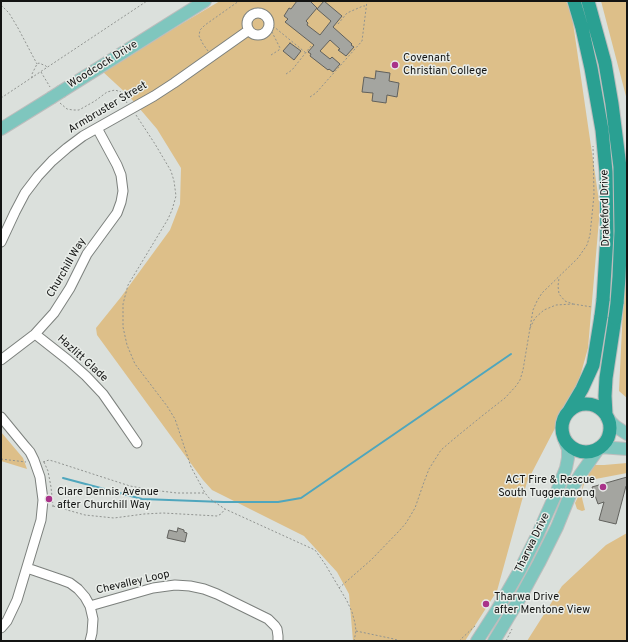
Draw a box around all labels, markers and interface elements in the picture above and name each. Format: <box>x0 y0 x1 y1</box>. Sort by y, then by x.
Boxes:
street label: Woodcock Drive <box>66 38 140 92</box>
place label: Covenant Christian College <box>403 52 487 78</box>
marker: Covenant Christian College <box>390 60 400 70</box>
street label: Armbruster Street <box>66 79 150 137</box>
street label: Drakeford Drive <box>599 169 613 247</box>
street label: Churchill Way <box>45 236 89 300</box>
street label: Hazlitt Glade <box>54 333 110 385</box>
place label: ACT Fire & Rescue South Tuggeranong <box>498 474 595 500</box>
marker: ACT Fire & Rescue South Tuggeranong <box>598 482 608 492</box>
place label: Clare Dennis Avenue after Churchill Way <box>57 486 159 512</box>
marker: Clare Dennis Avenue after Churchill Way <box>44 494 54 504</box>
street label: Tharwa Drive <box>513 511 553 575</box>
street label: Chevalley Loop <box>95 568 171 598</box>
place label: Tharwa Drive after Mentone View <box>494 591 590 617</box>
marker: Tharwa Drive after Mentone View <box>481 599 491 609</box>

